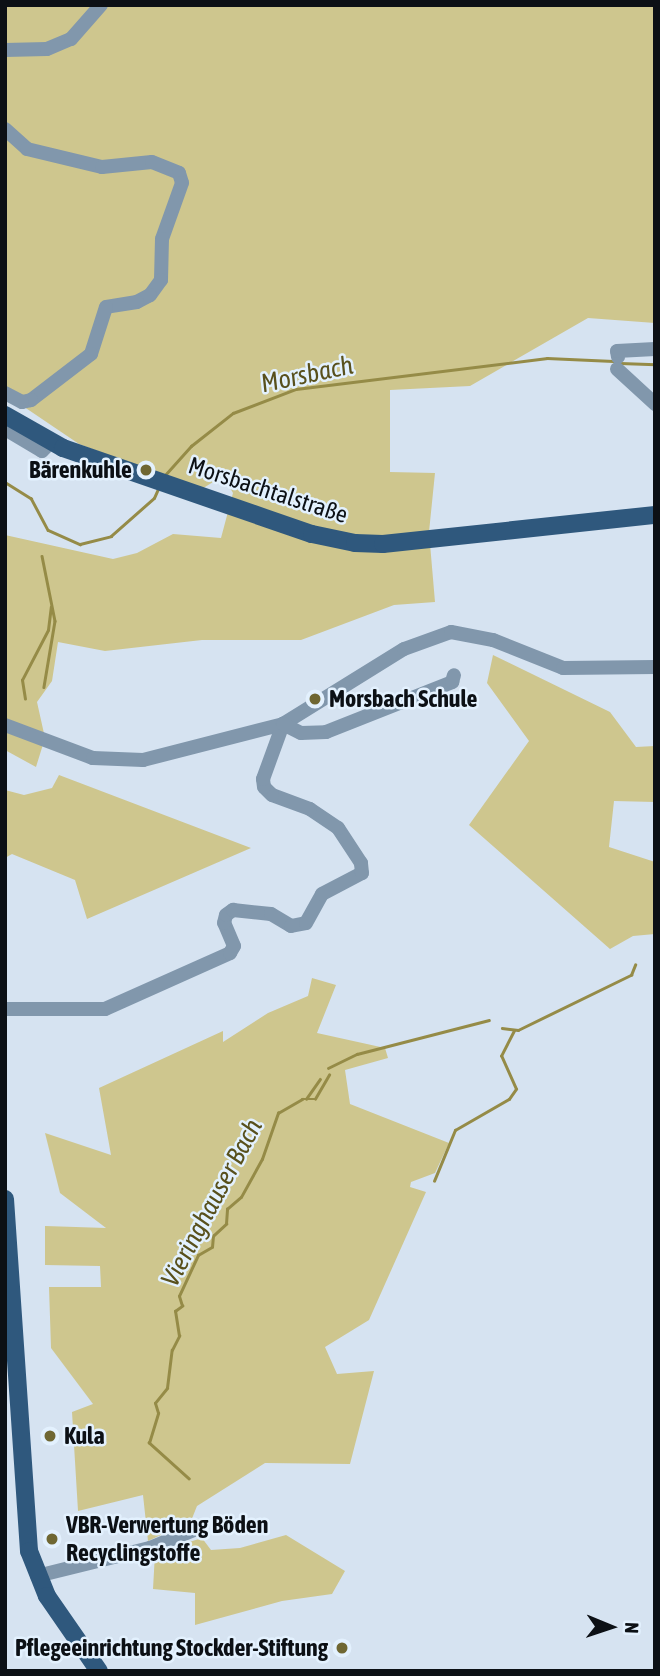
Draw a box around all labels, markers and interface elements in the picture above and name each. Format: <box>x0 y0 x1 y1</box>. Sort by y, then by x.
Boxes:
water label: Morsbach <box>258 350 356 400</box>
street label: Morsbachtalstraße <box>185 451 351 529</box>
place label: Bärenkuhle <box>29 456 132 484</box>
marker: Bärenkuhle <box>138 462 154 478</box>
place label: Morsbach Schule <box>329 685 477 713</box>
marker: Morsbach Schule <box>307 691 323 707</box>
water label: Vieringhauser Bach <box>155 1114 269 1292</box>
place label: Kula <box>64 1422 105 1450</box>
marker: Kula <box>42 1428 58 1444</box>
place label: VBR-Verwertung Böden Recyclingstoffe <box>66 1511 268 1567</box>
marker: VBR-Verwertung Böden Recyclingstoffe <box>44 1531 60 1547</box>
north arrow <box>576 1592 646 1662</box>
text: N <box>621 1622 643 1634</box>
place label: Pflegeeinrichtung Stockder-Stiftung <box>15 1634 328 1662</box>
marker: Pflegeeinrichtung Stockder-Stiftung <box>334 1640 350 1656</box>

